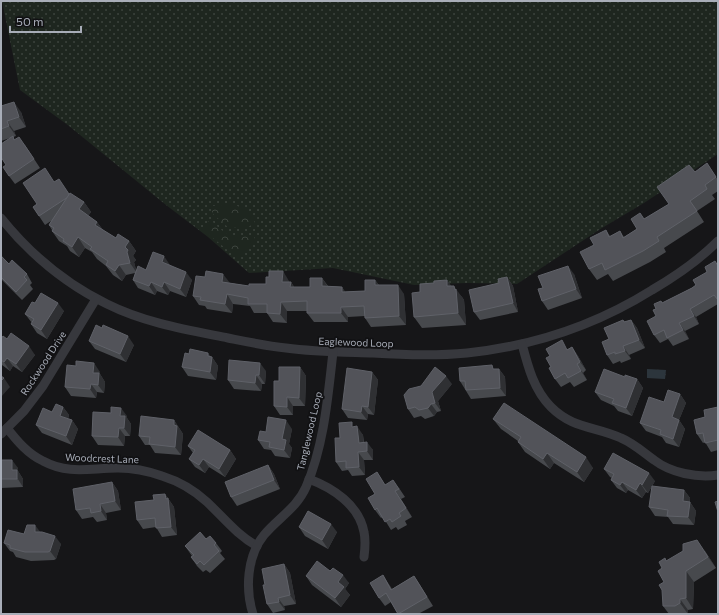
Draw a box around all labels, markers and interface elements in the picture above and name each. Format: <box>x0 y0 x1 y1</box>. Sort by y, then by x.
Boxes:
scale bar <box>10 8 81 34</box>
text: 50 m <box>16 14 44 28</box>
street label: Rockwood Drive <box>18 329 68 397</box>
street label: Eaglewood Loop <box>318 335 394 349</box>
street label: Tanglewood Loop <box>294 390 324 472</box>
street label: Woodcrest Lane <box>65 451 139 465</box>

